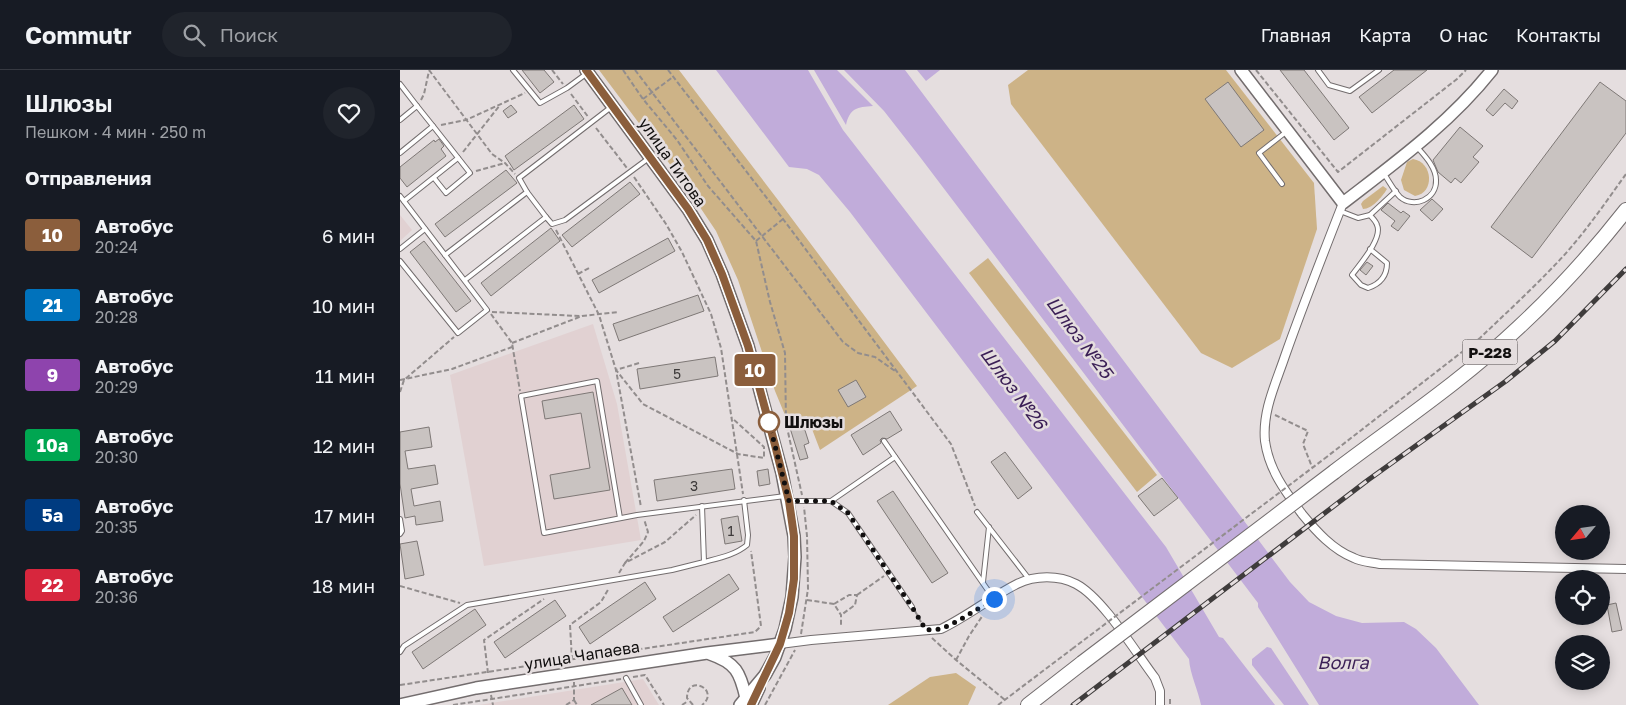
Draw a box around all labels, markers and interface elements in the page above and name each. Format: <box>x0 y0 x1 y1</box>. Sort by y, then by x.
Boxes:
search box <box>162 12 512 57</box>
text: Commutr <box>25 20 132 49</box>
icon: search <box>180 21 208 49</box>
text: Поиск <box>220 23 278 46</box>
text: Главная <box>1261 24 1331 46</box>
text: Карта <box>1359 24 1411 46</box>
text: О нас <box>1439 24 1488 46</box>
text: Контакты <box>1516 24 1601 46</box>
button: heart <box>323 87 375 139</box>
text: Шлюзы <box>25 88 113 117</box>
street label: улица Титова <box>635 113 711 211</box>
text: Пешком · 4 мин · 250 m <box>25 122 206 142</box>
text: Отправления <box>25 166 151 189</box>
text: Автобус <box>95 214 173 237</box>
text: 10 <box>42 224 63 246</box>
text: 6 мин <box>322 224 375 247</box>
text: 20:24 <box>95 237 138 257</box>
text: Автобус <box>95 284 173 307</box>
water label: Шлюз №25 <box>1042 292 1119 383</box>
text: 21 <box>42 294 63 316</box>
text: 10 мин <box>312 294 375 317</box>
text: 20:28 <box>95 307 138 327</box>
road number: Р-228 <box>1462 340 1518 364</box>
water label: Шлюз №26 <box>976 343 1053 435</box>
text: Автобус <box>95 354 173 377</box>
line badge: 10 <box>732 354 778 386</box>
text: 10 <box>745 359 765 381</box>
text: 9 <box>47 364 58 386</box>
text: 11 мин <box>315 364 375 387</box>
house number: 5 <box>673 365 681 382</box>
text: 20:29 <box>95 377 138 397</box>
marker: Шлюзы <box>758 411 780 433</box>
place label: Шлюзы <box>784 412 843 432</box>
text: Автобус <box>95 424 173 447</box>
text: 10а <box>37 434 68 456</box>
text: 12 мин <box>313 434 375 457</box>
text: 20:30 <box>95 447 138 467</box>
house number: 3 <box>690 477 698 494</box>
text: Автобус <box>95 494 173 517</box>
text: 5а <box>42 504 63 526</box>
text: 17 мин <box>314 504 375 527</box>
north arrow <box>1555 505 1610 560</box>
map controls <box>1555 505 1610 690</box>
text: 20:35 <box>95 517 138 537</box>
house number: 1 <box>728 522 735 539</box>
text: Автобус <box>95 564 173 587</box>
button: locate <box>1555 570 1610 625</box>
text: 22 <box>42 574 63 596</box>
text: 18 мин <box>313 574 375 597</box>
text: 20:36 <box>95 587 138 607</box>
your location <box>982 587 1007 612</box>
button: layers <box>1555 635 1610 690</box>
street label: улица Чапаева <box>523 636 641 674</box>
water label: Волга <box>1317 651 1369 673</box>

